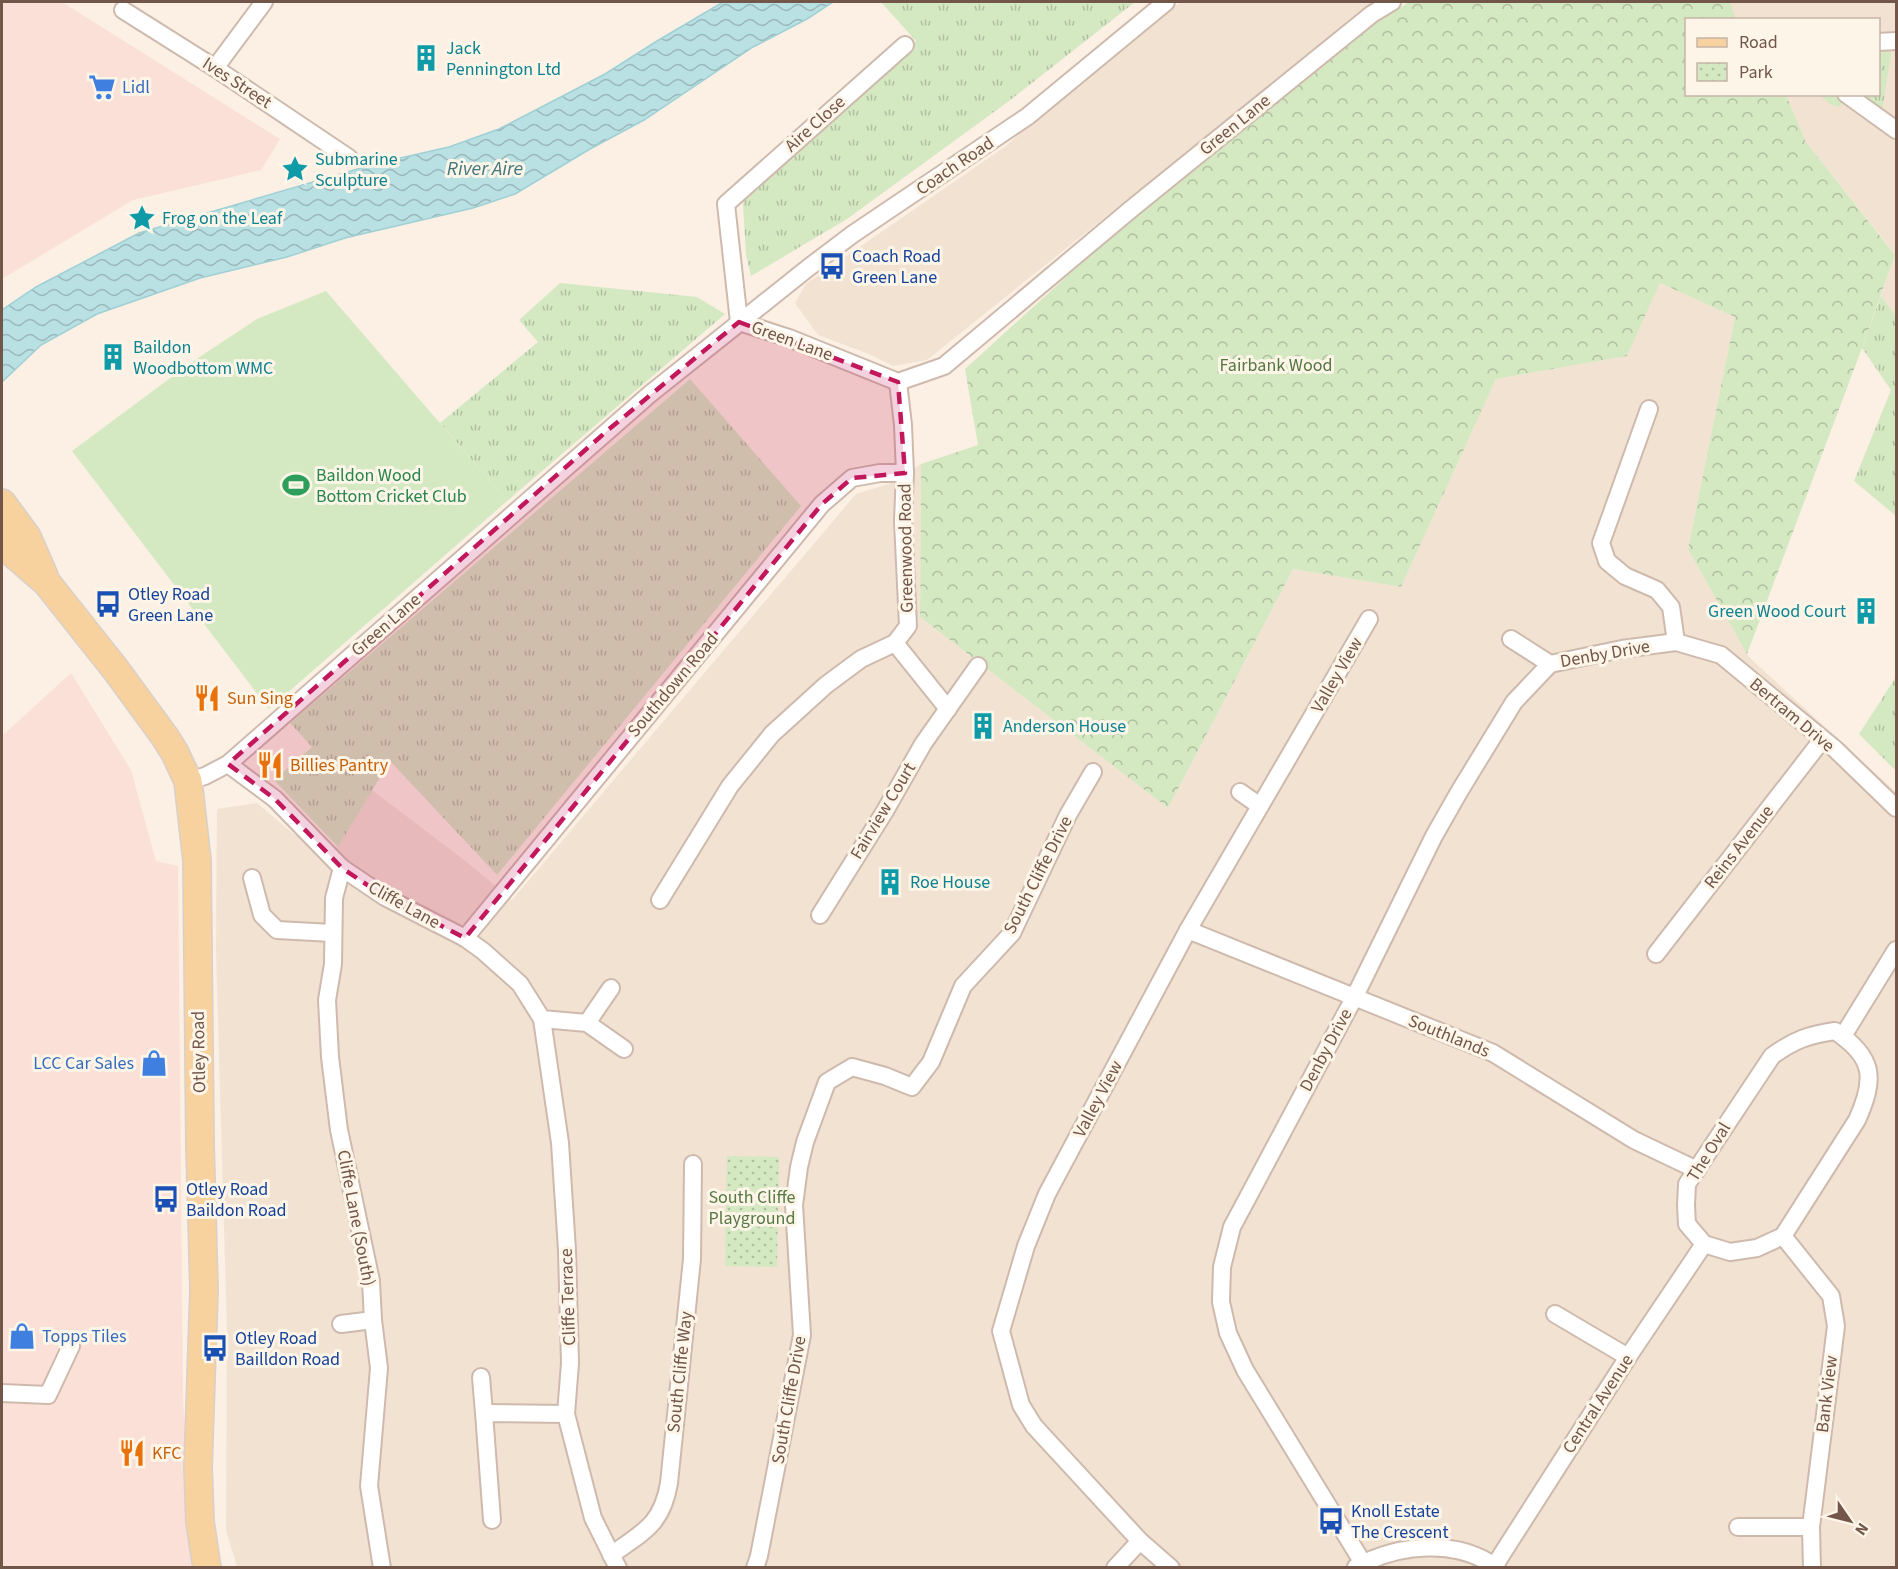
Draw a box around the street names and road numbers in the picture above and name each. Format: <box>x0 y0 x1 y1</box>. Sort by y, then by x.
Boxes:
street label: Ives Street <box>197 51 277 115</box>
street label: Green Lane <box>1194 88 1276 161</box>
street label: Aire Close <box>779 90 851 158</box>
street label: Coach Road <box>911 131 999 201</box>
street label: Green Lane <box>748 315 836 367</box>
street label: Greenwood Road <box>892 483 920 613</box>
street label: Green Lane <box>346 588 426 662</box>
street label: Southdown Road <box>622 627 724 743</box>
street label: Valley View <box>1305 632 1369 718</box>
street label: Denby Drive <box>1558 634 1652 674</box>
street label: Bertram Drive <box>1744 672 1840 758</box>
street label: Fairview Court <box>844 758 922 864</box>
street label: Reins Avenue <box>1698 800 1780 894</box>
street label: South Cliffe Drive <box>997 811 1079 938</box>
street label: Cliffe Lane <box>364 875 445 935</box>
street label: Denby Drive <box>1294 1004 1358 1096</box>
street label: Southlands <box>1404 1008 1494 1064</box>
street label: Otley Road <box>186 1011 212 1093</box>
street label: Valley View <box>1067 1056 1129 1142</box>
street label: The Oval <box>1681 1118 1737 1186</box>
street label: Cliffe Lane (South) <box>331 1148 381 1288</box>
street label: Cliffe Terrace <box>554 1248 582 1346</box>
street label: South Cliffe Way <box>661 1309 699 1434</box>
street label: South Cliffe Drive <box>765 1334 813 1466</box>
street label: Central Avenue <box>1557 1349 1639 1458</box>
street label: Bank View <box>1810 1354 1844 1434</box>

